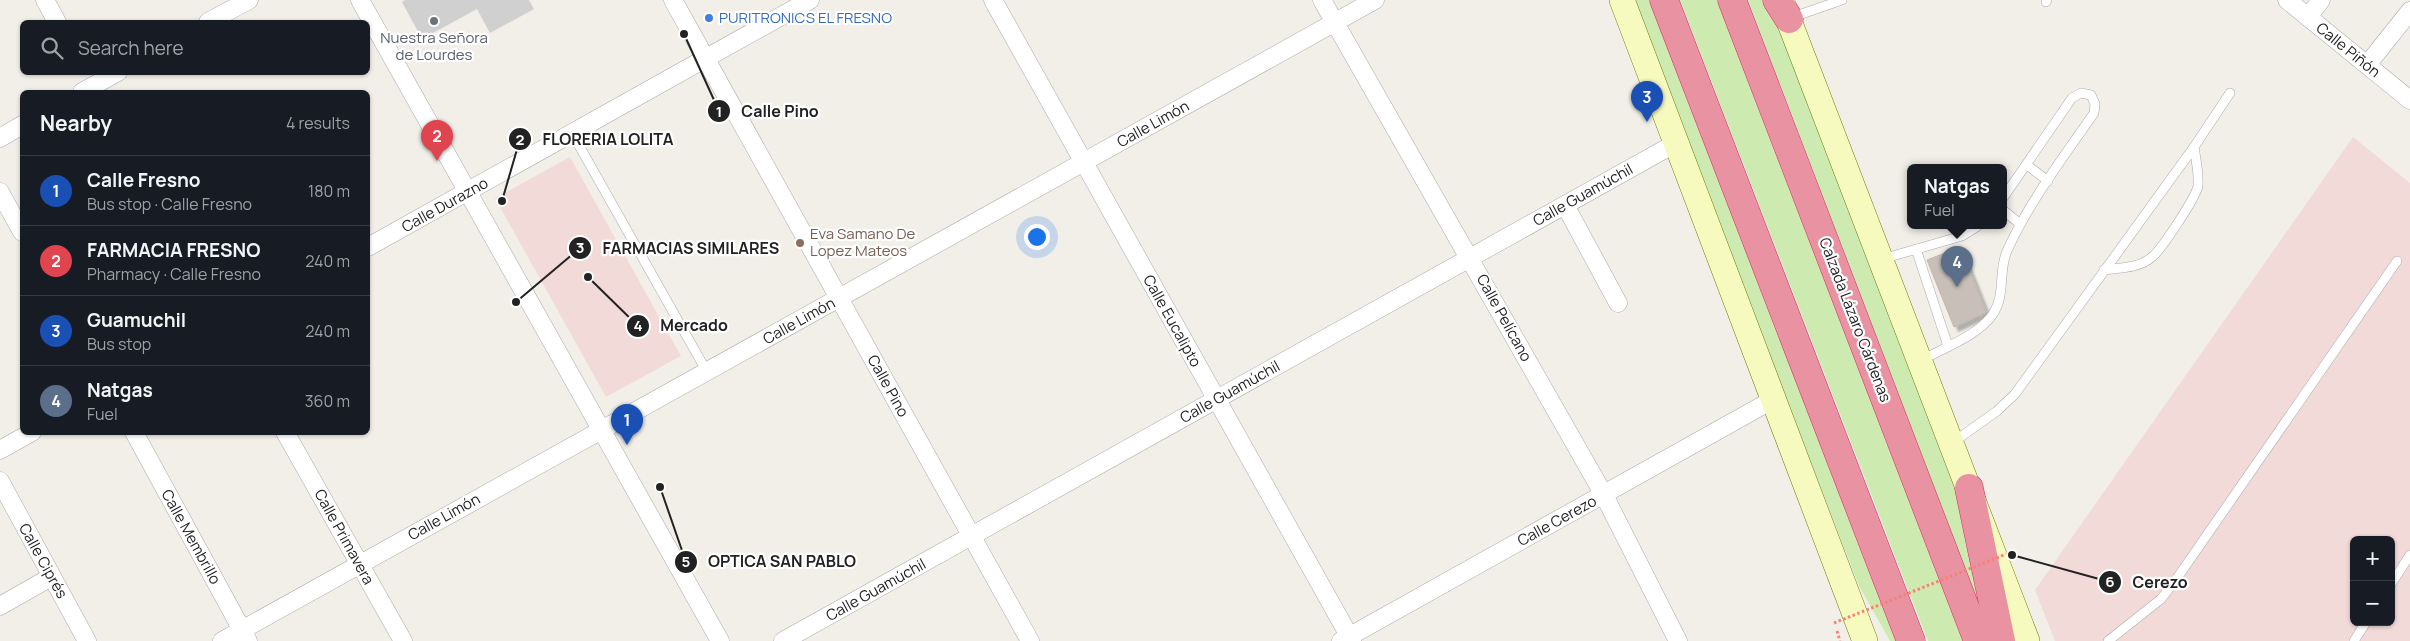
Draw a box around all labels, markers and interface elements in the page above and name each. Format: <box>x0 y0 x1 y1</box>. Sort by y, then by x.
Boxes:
place label: PURITRONICS EL FRESNO <box>719 7 892 28</box>
marker: PURITRONICS EL FRESNO <box>703 12 715 24</box>
marker: Nuestra Señora de Lourdes <box>428 15 440 27</box>
street label: Calle Piñón <box>2312 17 2385 82</box>
search box <box>20 20 370 75</box>
place label: Nuestra Señora de Lourdes <box>380 27 488 65</box>
icon: search <box>38 34 66 62</box>
text: Search here <box>78 35 184 61</box>
pin: 3 <box>1631 81 1663 122</box>
street label: Calle Limón <box>1113 95 1193 152</box>
callout: Calle Pino <box>706 96 829 127</box>
text: Calle Pino <box>741 100 819 122</box>
text: 1 <box>716 101 722 122</box>
text: Nearby <box>40 109 112 137</box>
text: 4 results <box>286 112 350 134</box>
pin: 2 <box>421 120 453 161</box>
callout: FLORERIA LOLITA <box>507 124 683 155</box>
text: FLORERIA LOLITA <box>543 128 674 150</box>
text: 2 <box>516 129 525 150</box>
street label: Calle Guamúchil <box>1529 158 1637 231</box>
popup <box>1907 164 2007 229</box>
text: Calle Fresno <box>87 167 200 193</box>
street label: Calle Durazno <box>398 172 492 237</box>
text: Natgas <box>1924 173 1990 199</box>
text: 1 <box>52 180 60 202</box>
text: 180 m <box>308 180 350 202</box>
text: Bus stop · Calle Fresno <box>87 193 252 215</box>
text: Fuel <box>1924 199 1955 221</box>
place label: Eva Samano De Lopez Mateos <box>810 223 915 261</box>
your location <box>1024 224 1050 250</box>
callout: FARMACIAS SIMILARES <box>567 233 789 264</box>
street label: Calzada Lázaro Cárdenas <box>1814 235 1897 405</box>
text: FARMACIA FRESNO <box>87 237 260 263</box>
text: 3 <box>576 237 584 258</box>
text: FARMACIAS SIMILARES <box>603 237 779 259</box>
marker: Eva Samano De Lopez Mateos <box>794 237 806 249</box>
pin: 4 <box>1941 246 1973 287</box>
text: 2 <box>51 250 61 272</box>
text: 240 m <box>305 250 350 272</box>
text: Pharmacy · Calle Fresno <box>87 263 261 285</box>
street label: Calle Pelícano <box>1472 270 1537 365</box>
street label: Calle Eucalipto <box>1138 271 1206 371</box>
street label: Calle Limón <box>759 292 839 349</box>
text: Guamuchil <box>87 307 186 333</box>
callout: Mercado <box>626 310 738 341</box>
text: Mercado <box>660 314 728 336</box>
text: 4 <box>633 315 643 336</box>
text: 3 <box>51 320 61 342</box>
text: 240 m <box>305 320 350 342</box>
text: Bus stop <box>87 333 151 355</box>
street label: Calle Pino <box>863 351 914 421</box>
street label: Calle Guamúchil <box>1176 355 1284 428</box>
text: Natgas <box>87 377 153 403</box>
text: 4 <box>51 390 61 412</box>
text: 360 m <box>305 390 350 412</box>
text: Fuel <box>87 403 118 425</box>
pin: 1 <box>611 404 643 445</box>
street label: Calle Primavera <box>310 485 379 588</box>
street label: Calle Membrillo <box>157 486 226 588</box>
street label: Calle Limón <box>404 488 484 545</box>
street label: Calle Cerezo <box>1513 490 1600 551</box>
street label: Calle Ciprés <box>14 519 73 602</box>
map controls <box>2350 536 2395 626</box>
button: + <box>2350 536 2395 581</box>
callout: OPTICA SAN PABLO <box>673 546 866 577</box>
text: OPTICA SAN PABLO <box>708 550 856 572</box>
text: 5 <box>682 551 691 572</box>
street label: Calle Guamúchil <box>822 553 930 626</box>
callout: Cerezo <box>2097 567 2197 598</box>
text: 6 <box>2105 571 2115 592</box>
text: Cerezo <box>2132 571 2188 593</box>
button: − <box>2350 581 2395 626</box>

